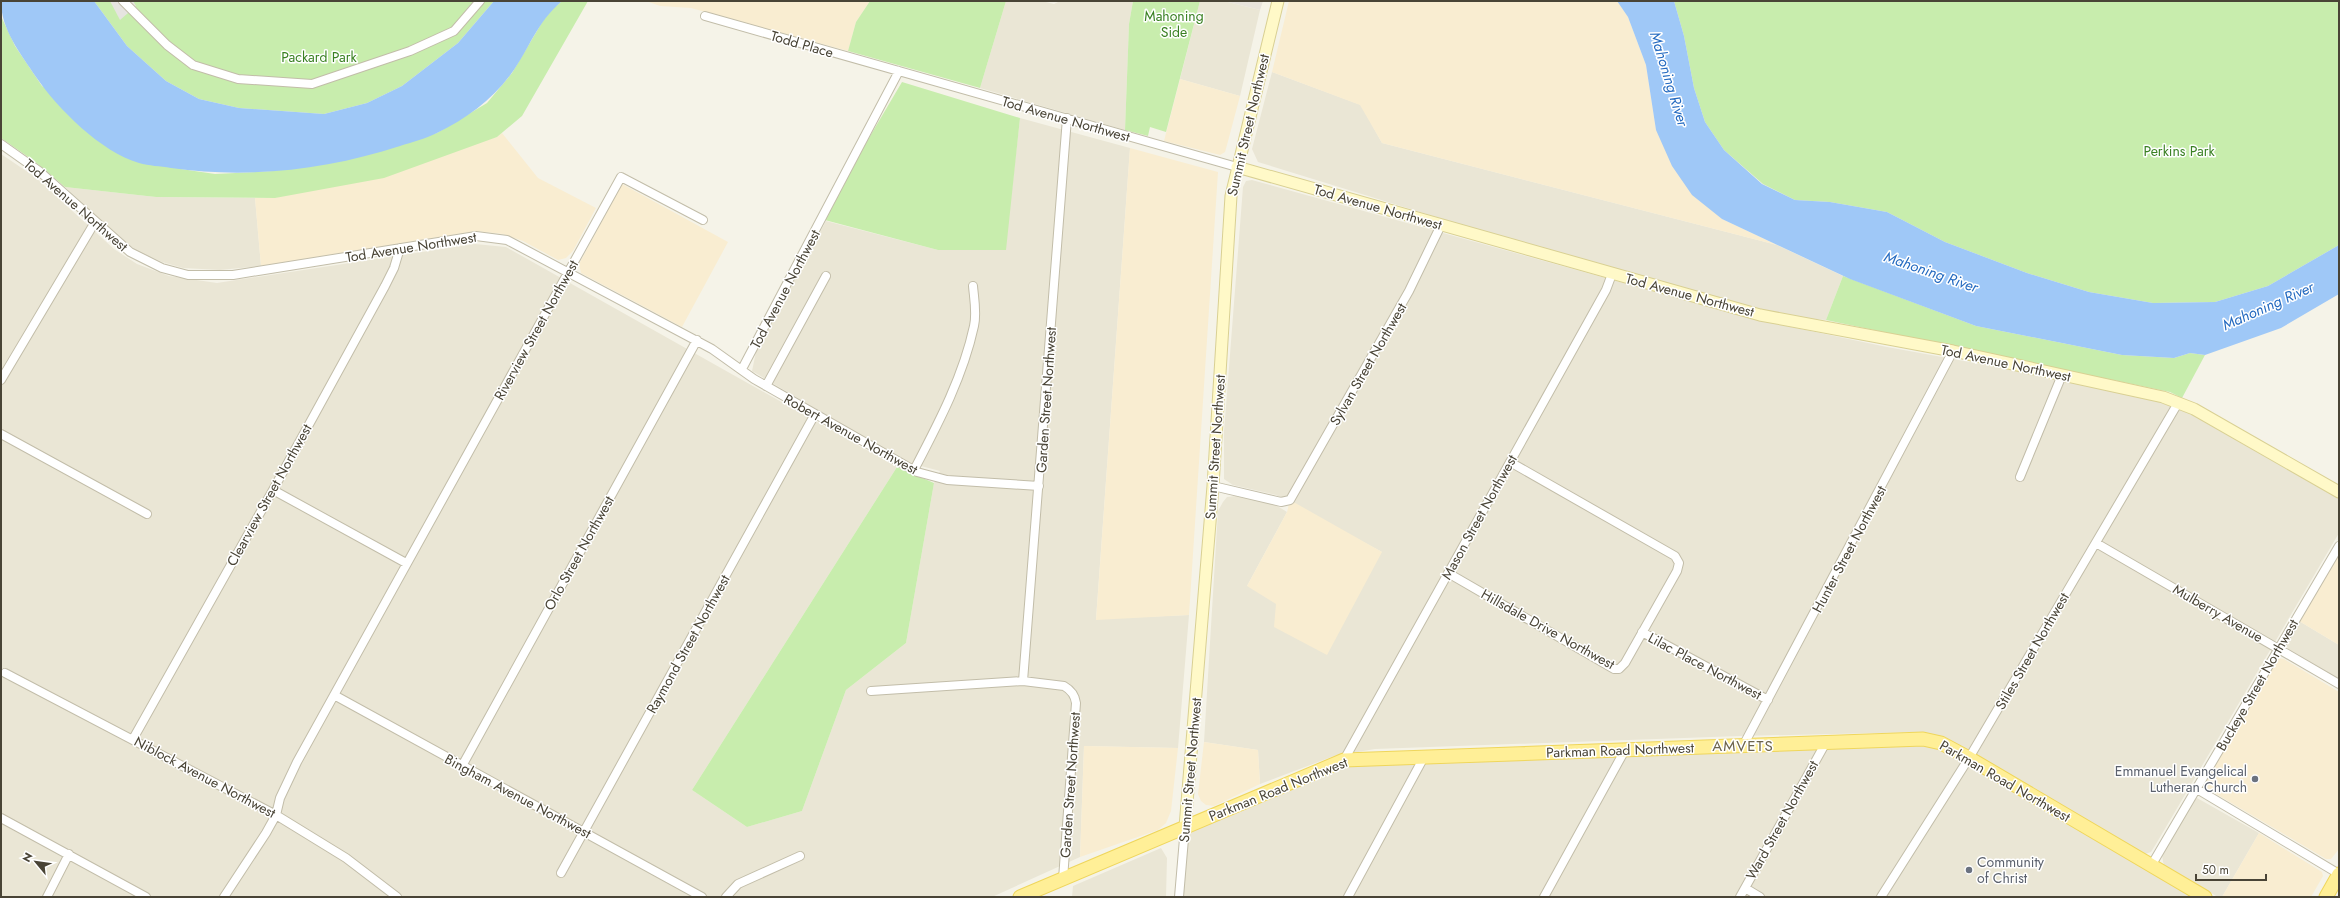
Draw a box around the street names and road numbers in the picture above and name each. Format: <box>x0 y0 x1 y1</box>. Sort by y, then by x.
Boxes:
street label: Todd Place <box>768 26 836 62</box>
street label: Summit Street Northwest <box>1222 51 1274 198</box>
street label: Tod Avenue Northwest <box>1000 91 1133 147</box>
street label: Tod Avenue Northwest <box>20 154 133 256</box>
street label: Tod Avenue Northwest <box>1312 179 1445 235</box>
street label: Tod Avenue Northwest <box>745 225 825 352</box>
street label: Tod Avenue Northwest <box>344 227 478 267</box>
street label: Riverview Street Northwest <box>489 256 583 404</box>
street label: Tod Avenue Northwest <box>1624 268 1757 322</box>
street label: Sylvan Street Northwest <box>1325 298 1412 429</box>
street label: Garden Street Northwest <box>1031 326 1061 474</box>
street label: Tod Avenue Northwest <box>1939 339 2073 387</box>
street label: Summit Street Northwest <box>1200 373 1230 520</box>
street label: Robert Avenue Northwest <box>780 389 922 479</box>
street label: Clearview Street Northwest <box>222 420 317 570</box>
street label: Mason Street Northwest <box>1436 450 1522 583</box>
street label: Hunter Street Northwest <box>1807 481 1891 616</box>
street label: Orlo Street Northwest <box>539 492 619 614</box>
street label: Raymond Street Northwest <box>641 570 735 717</box>
street label: Mulberry Avenue <box>2169 579 2267 647</box>
street label: Hillsdale Drive Northwest <box>1478 584 1619 674</box>
street label: Stiles Street Northwest <box>1990 588 2074 713</box>
street label: Buckeye Street Northwest <box>2211 615 2303 755</box>
street label: Lilac Place Northwest <box>1645 628 1766 705</box>
street label: Summit Street Northwest <box>1174 696 1206 843</box>
street label: Garden Street Northwest <box>1055 711 1085 859</box>
street label: Niblock Avenue Northwest <box>131 731 280 823</box>
street label: Parkman Road Northwest <box>1936 735 2075 827</box>
street label: Parkman Road Northwest <box>1546 737 1695 763</box>
street label: Bingham Avenue Northwest <box>441 749 595 843</box>
street label: Parkman Road Northwest <box>1206 752 1351 826</box>
street label: Ward Street Northwest <box>1741 756 1823 883</box>

